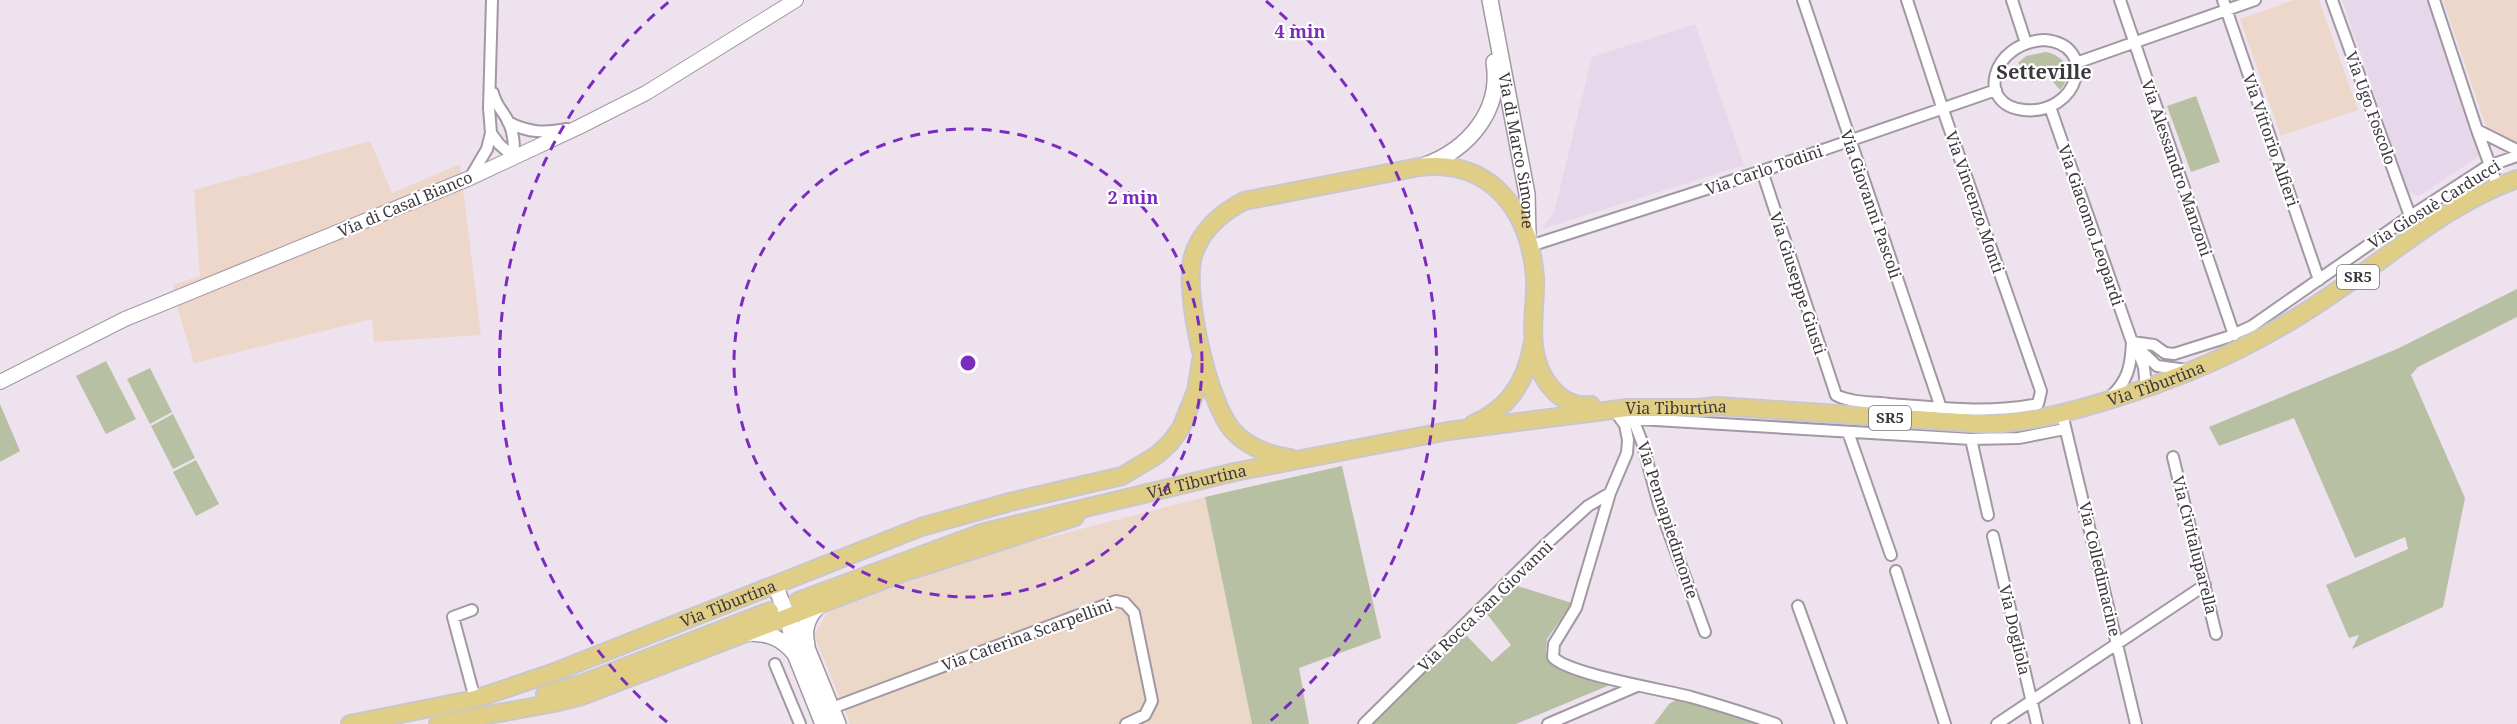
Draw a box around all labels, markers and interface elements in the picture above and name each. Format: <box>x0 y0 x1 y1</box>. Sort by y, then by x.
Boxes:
text: 4 min <box>1275 19 1325 43</box>
street label: Via Ugo Foscolo <box>2340 48 2402 168</box>
district label: Setteville <box>1996 58 2092 85</box>
street label: Via Vittorio Alfieri <box>2238 70 2304 210</box>
street label: Via di Marco Simone <box>1493 71 1539 229</box>
street label: Via Alessandro Manzoni <box>2136 77 2218 259</box>
street label: Via Giovanni Pascoli <box>1835 127 1907 281</box>
street label: Via Vincenzo Monti <box>1940 128 2010 276</box>
street label: Via Carlo Todini <box>1703 140 1825 200</box>
street label: Via Giacomo Leopardi <box>2053 141 2129 309</box>
street label: Via Giosuè Carducci <box>2364 154 2504 254</box>
street label: Via di Casal Bianco <box>334 166 476 242</box>
text: 2 min <box>1108 185 1158 209</box>
street label: Via Giuseppe Giusti <box>1765 209 1831 357</box>
road number: SR5 <box>2337 265 2379 289</box>
centre of rings <box>958 353 978 373</box>
street label: Via Tiburtina <box>2105 356 2208 411</box>
street label: Via Tiburtina <box>1625 395 1728 419</box>
road number: SR5 <box>1869 406 1911 430</box>
street label: Via Pennapiedimonte <box>1632 438 1704 602</box>
street label: Via Tiburtina <box>1145 459 1248 504</box>
street label: Via Civitaluparella <box>2167 473 2223 617</box>
street label: Via Colledimacine <box>2074 499 2126 639</box>
street label: Via Rocca San Giovanni <box>1413 536 1557 676</box>
street label: Via Tiburtina <box>677 574 779 632</box>
street label: Via Dogliola <box>1994 583 2036 677</box>
street label: Via Caterina Scarpellini <box>939 594 1115 676</box>

